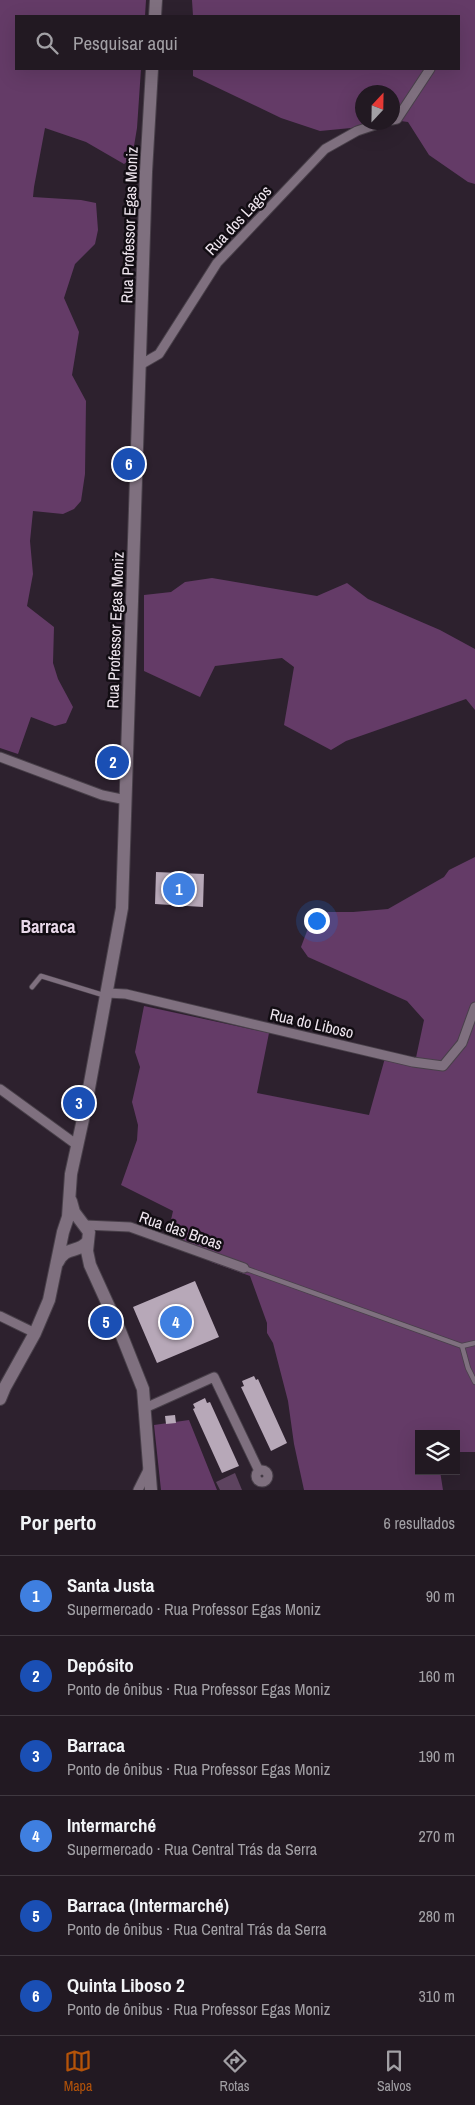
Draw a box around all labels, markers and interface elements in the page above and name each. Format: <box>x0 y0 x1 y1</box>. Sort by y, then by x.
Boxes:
search box <box>15 15 460 70</box>
icon: search <box>33 29 61 57</box>
text: Pesquisar aqui <box>73 30 178 56</box>
north arrow <box>355 85 400 130</box>
street label: Rua Professor Egas Moniz <box>115 146 143 304</box>
street label: Rua dos Lagos <box>200 180 276 260</box>
pin: 6 <box>113 445 145 483</box>
street label: Rua Professor Egas Moniz <box>101 551 129 709</box>
pin: 2 <box>97 743 129 781</box>
pin: 1 <box>163 870 195 908</box>
your location <box>304 908 330 934</box>
district label: Barraca <box>21 914 76 939</box>
street label: Rua do Liboso <box>268 1003 356 1043</box>
pin: 3 <box>63 1084 95 1122</box>
street label: Rua das Broas <box>136 1205 226 1255</box>
pin: 5 <box>90 1303 122 1341</box>
pin: 4 <box>160 1303 192 1341</box>
map controls <box>415 1430 460 1475</box>
button: layers <box>415 1430 460 1475</box>
text: Por perto <box>20 1508 97 1537</box>
text: 6 resultados <box>384 1512 455 1534</box>
text: Santa Justa <box>67 1572 154 1598</box>
text: 1 <box>32 1585 40 1607</box>
text: 90 m <box>426 1585 455 1607</box>
text: Supermercado · Rua Professor Egas Moniz <box>67 1598 321 1620</box>
text: Depósito <box>67 1652 134 1678</box>
text: 2 <box>32 1665 40 1687</box>
text: 160 m <box>419 1665 455 1687</box>
text: Ponto de ônibus · Rua Professor Egas Moniz <box>67 1678 330 1700</box>
text: Barraca <box>67 1732 125 1758</box>
text: 3 <box>32 1745 40 1767</box>
text: 190 m <box>419 1745 455 1767</box>
text: Ponto de ônibus · Rua Professor Egas Moniz <box>67 1758 330 1780</box>
text: Intermarché <box>67 1812 156 1838</box>
text: 4 <box>32 1825 40 1847</box>
text: 270 m <box>419 1825 455 1847</box>
text: Supermercado · Rua Central Trás da Serra <box>67 1838 317 1860</box>
text: Barraca (Intermarché) <box>67 1892 229 1918</box>
text: 5 <box>32 1905 40 1927</box>
text: 280 m <box>419 1905 455 1927</box>
text: Ponto de ônibus · Rua Central Trás da Serra <box>67 1918 327 1940</box>
text: Quinta Liboso 2 <box>67 1972 185 1998</box>
text: 6 <box>32 1985 40 2007</box>
text: 310 m <box>419 1985 455 2007</box>
text: Ponto de ônibus · Rua Professor Egas Moniz <box>67 1998 330 2020</box>
tab: Mapa <box>64 2047 92 2095</box>
tab: Rotas <box>220 2047 250 2095</box>
tab: Salvos <box>377 2047 411 2095</box>

